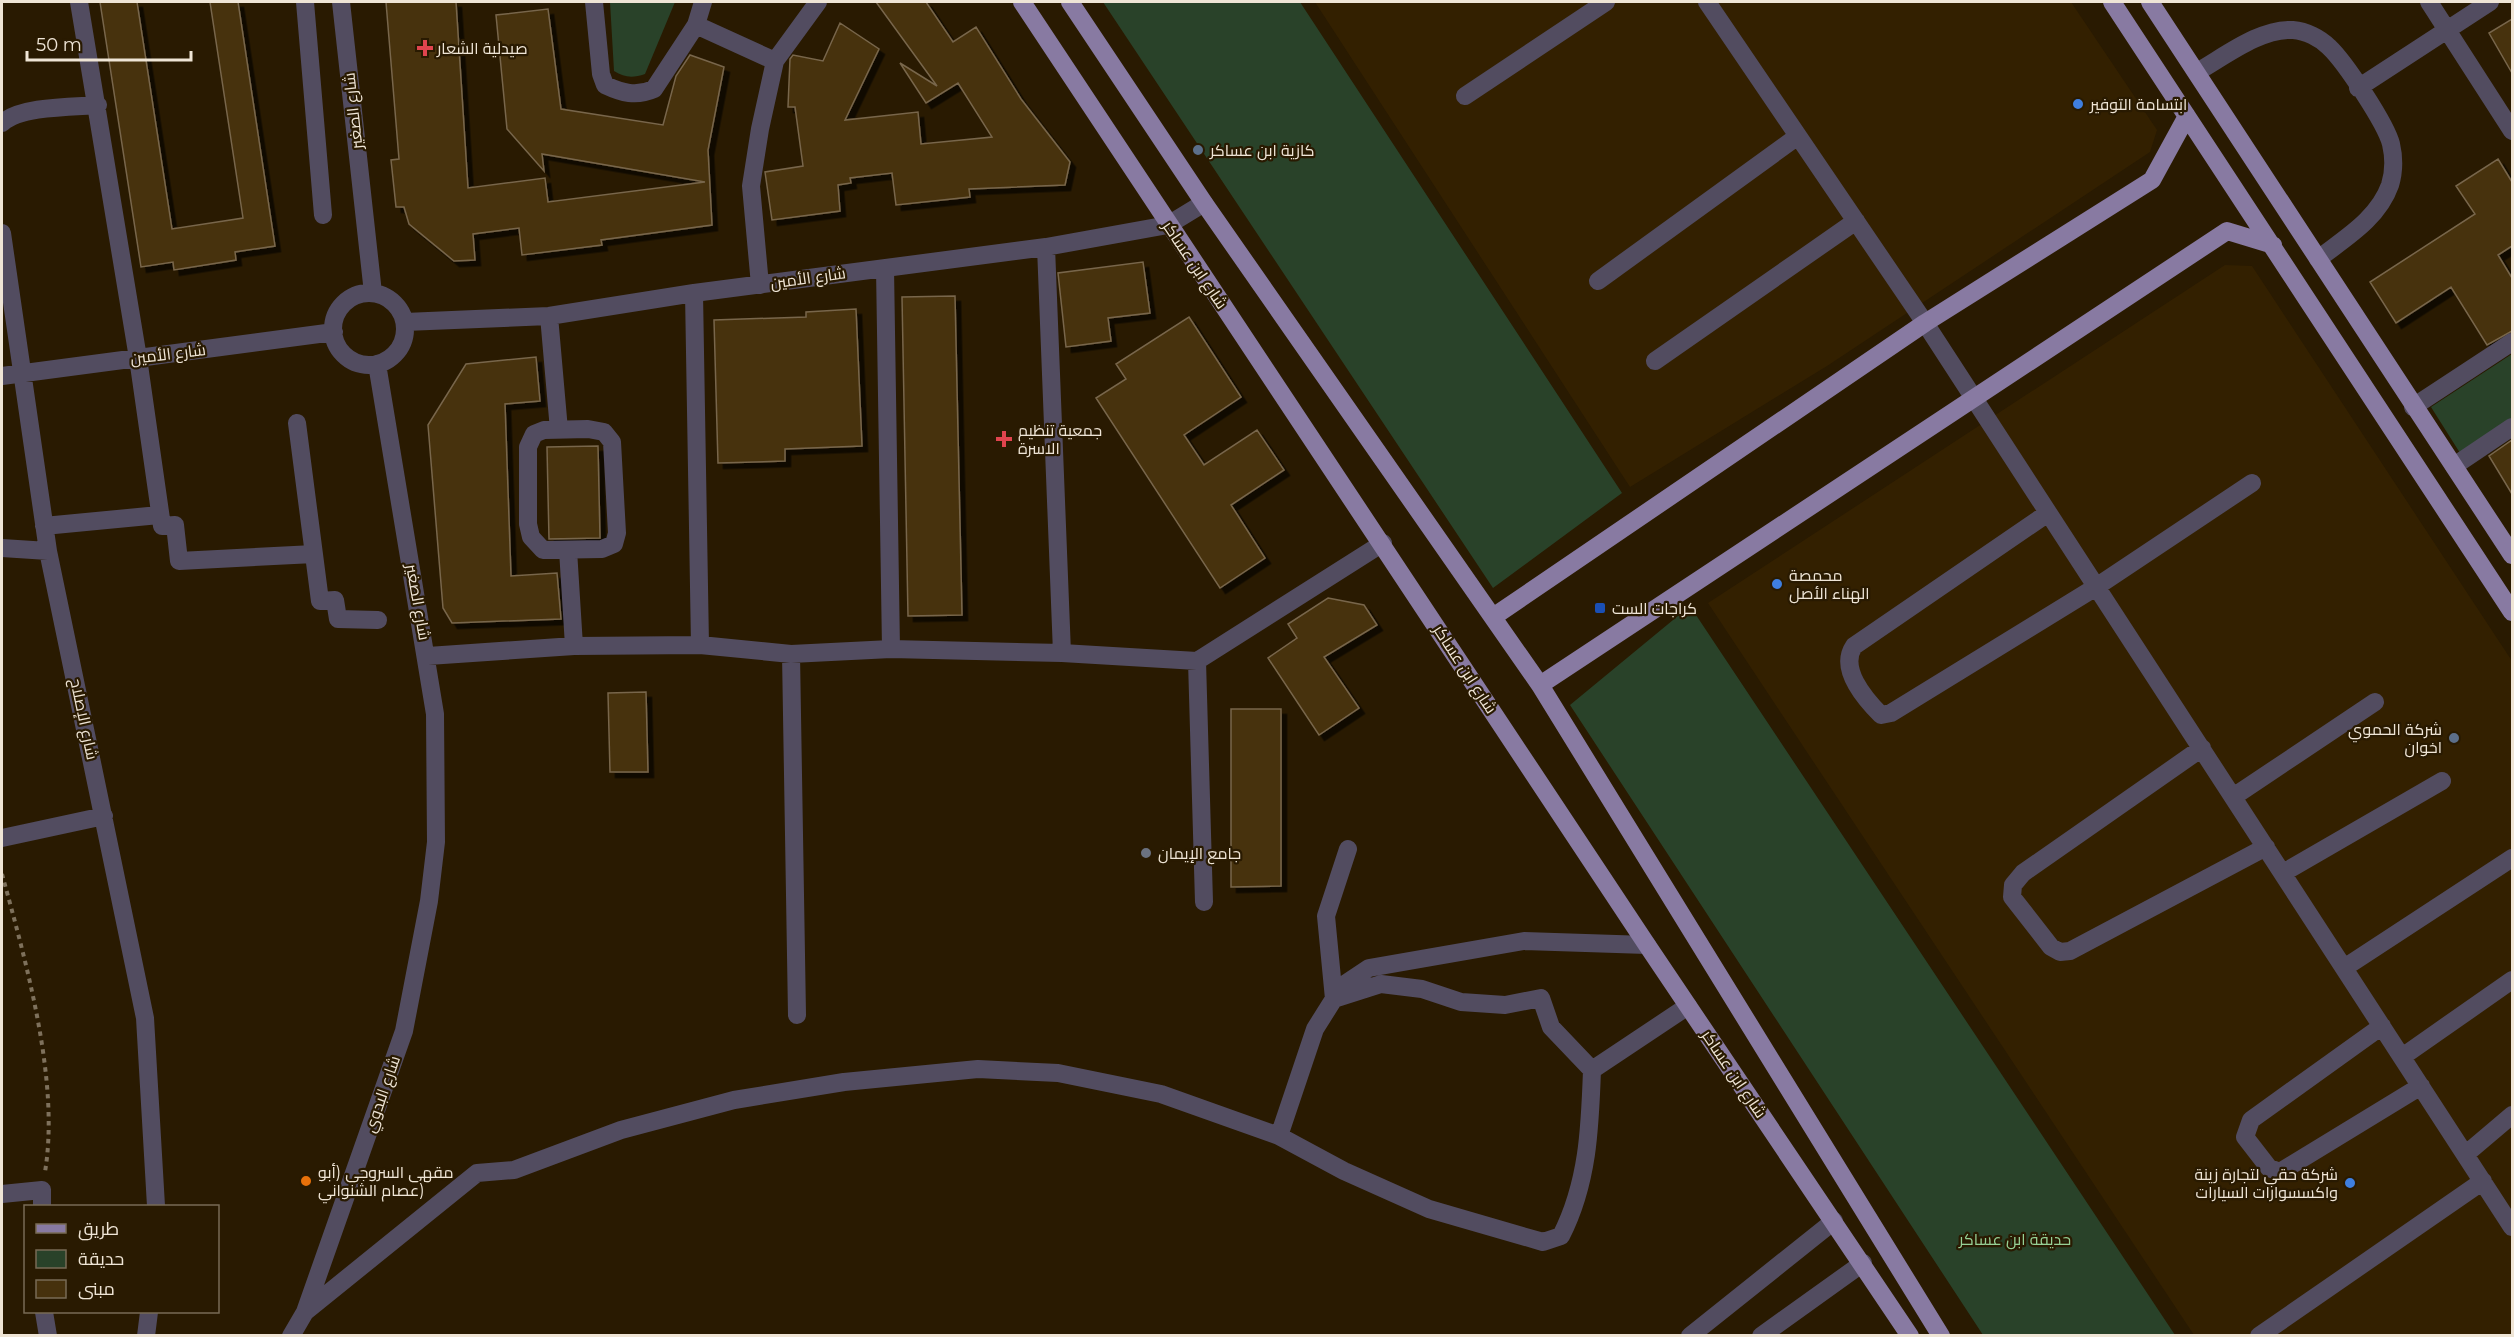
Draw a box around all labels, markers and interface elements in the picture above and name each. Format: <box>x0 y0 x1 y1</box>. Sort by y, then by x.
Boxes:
scale bar <box>27 24 190 62</box>
text: 50 m <box>36 34 82 56</box>
place label: صيدلية الشعار <box>436 39 528 58</box>
marker: صيدلية الشعار <box>418 41 432 55</box>
street label: شارع الصغير <box>340 71 369 151</box>
place label: ابتسامة التوفير <box>2089 95 2187 114</box>
marker: ابتسامة التوفير <box>2071 97 2085 111</box>
place label: كازية ابن عساكر <box>1209 141 1315 161</box>
marker: كازية ابن عساكر <box>1191 143 1205 157</box>
street label: شارع ابن عساكر <box>1156 217 1231 314</box>
street label: شارع الأمين <box>769 263 847 295</box>
street label: شارع الأمين <box>129 340 207 370</box>
place label: جمعية تنظيم الاسرة <box>1018 421 1102 458</box>
marker: جمعية تنظيم الاسرة <box>995 430 1013 448</box>
street label: شارع الصغير <box>400 561 434 642</box>
place label: محمصة الهناء الأصل <box>1789 566 1870 604</box>
marker: محمصة الهناء الأصل <box>1770 577 1784 591</box>
place label: كراجات الست <box>1612 599 1697 618</box>
marker: كراجات الست <box>1593 601 1607 615</box>
street label: شارع ابن عساكر <box>1427 620 1501 718</box>
street label: شارع الإصلاح <box>64 676 102 762</box>
place label: شركة الحموي اخوان <box>2348 720 2442 758</box>
marker: شركة الحموي اخوان <box>2447 731 2461 745</box>
place label: جامع الإيمان <box>1158 844 1241 865</box>
marker: جامع الإيمان <box>1139 846 1153 860</box>
street label: شارع ابن عساكر <box>1695 1026 1770 1123</box>
street label: شارع البدوي <box>360 1053 408 1136</box>
place label: مقهى السروجي (أبو عصام الشنواني) <box>318 1163 453 1204</box>
place label: شركة حقي لتجارة زينة واكسسوارات السيارات <box>2194 1165 2338 1202</box>
marker: مقهى السروجي (أبو عصام الشنواني) <box>299 1174 313 1188</box>
marker: شركة حقي لتجارة زينة واكسسوارات السيارات <box>2343 1176 2357 1190</box>
legend <box>24 1205 219 1313</box>
text: طريق <box>78 1218 119 1241</box>
park label: حديقة ابن عساكر <box>1958 1230 2071 1250</box>
text: حديقة <box>78 1248 124 1270</box>
text: مبنى <box>78 1278 115 1300</box>

